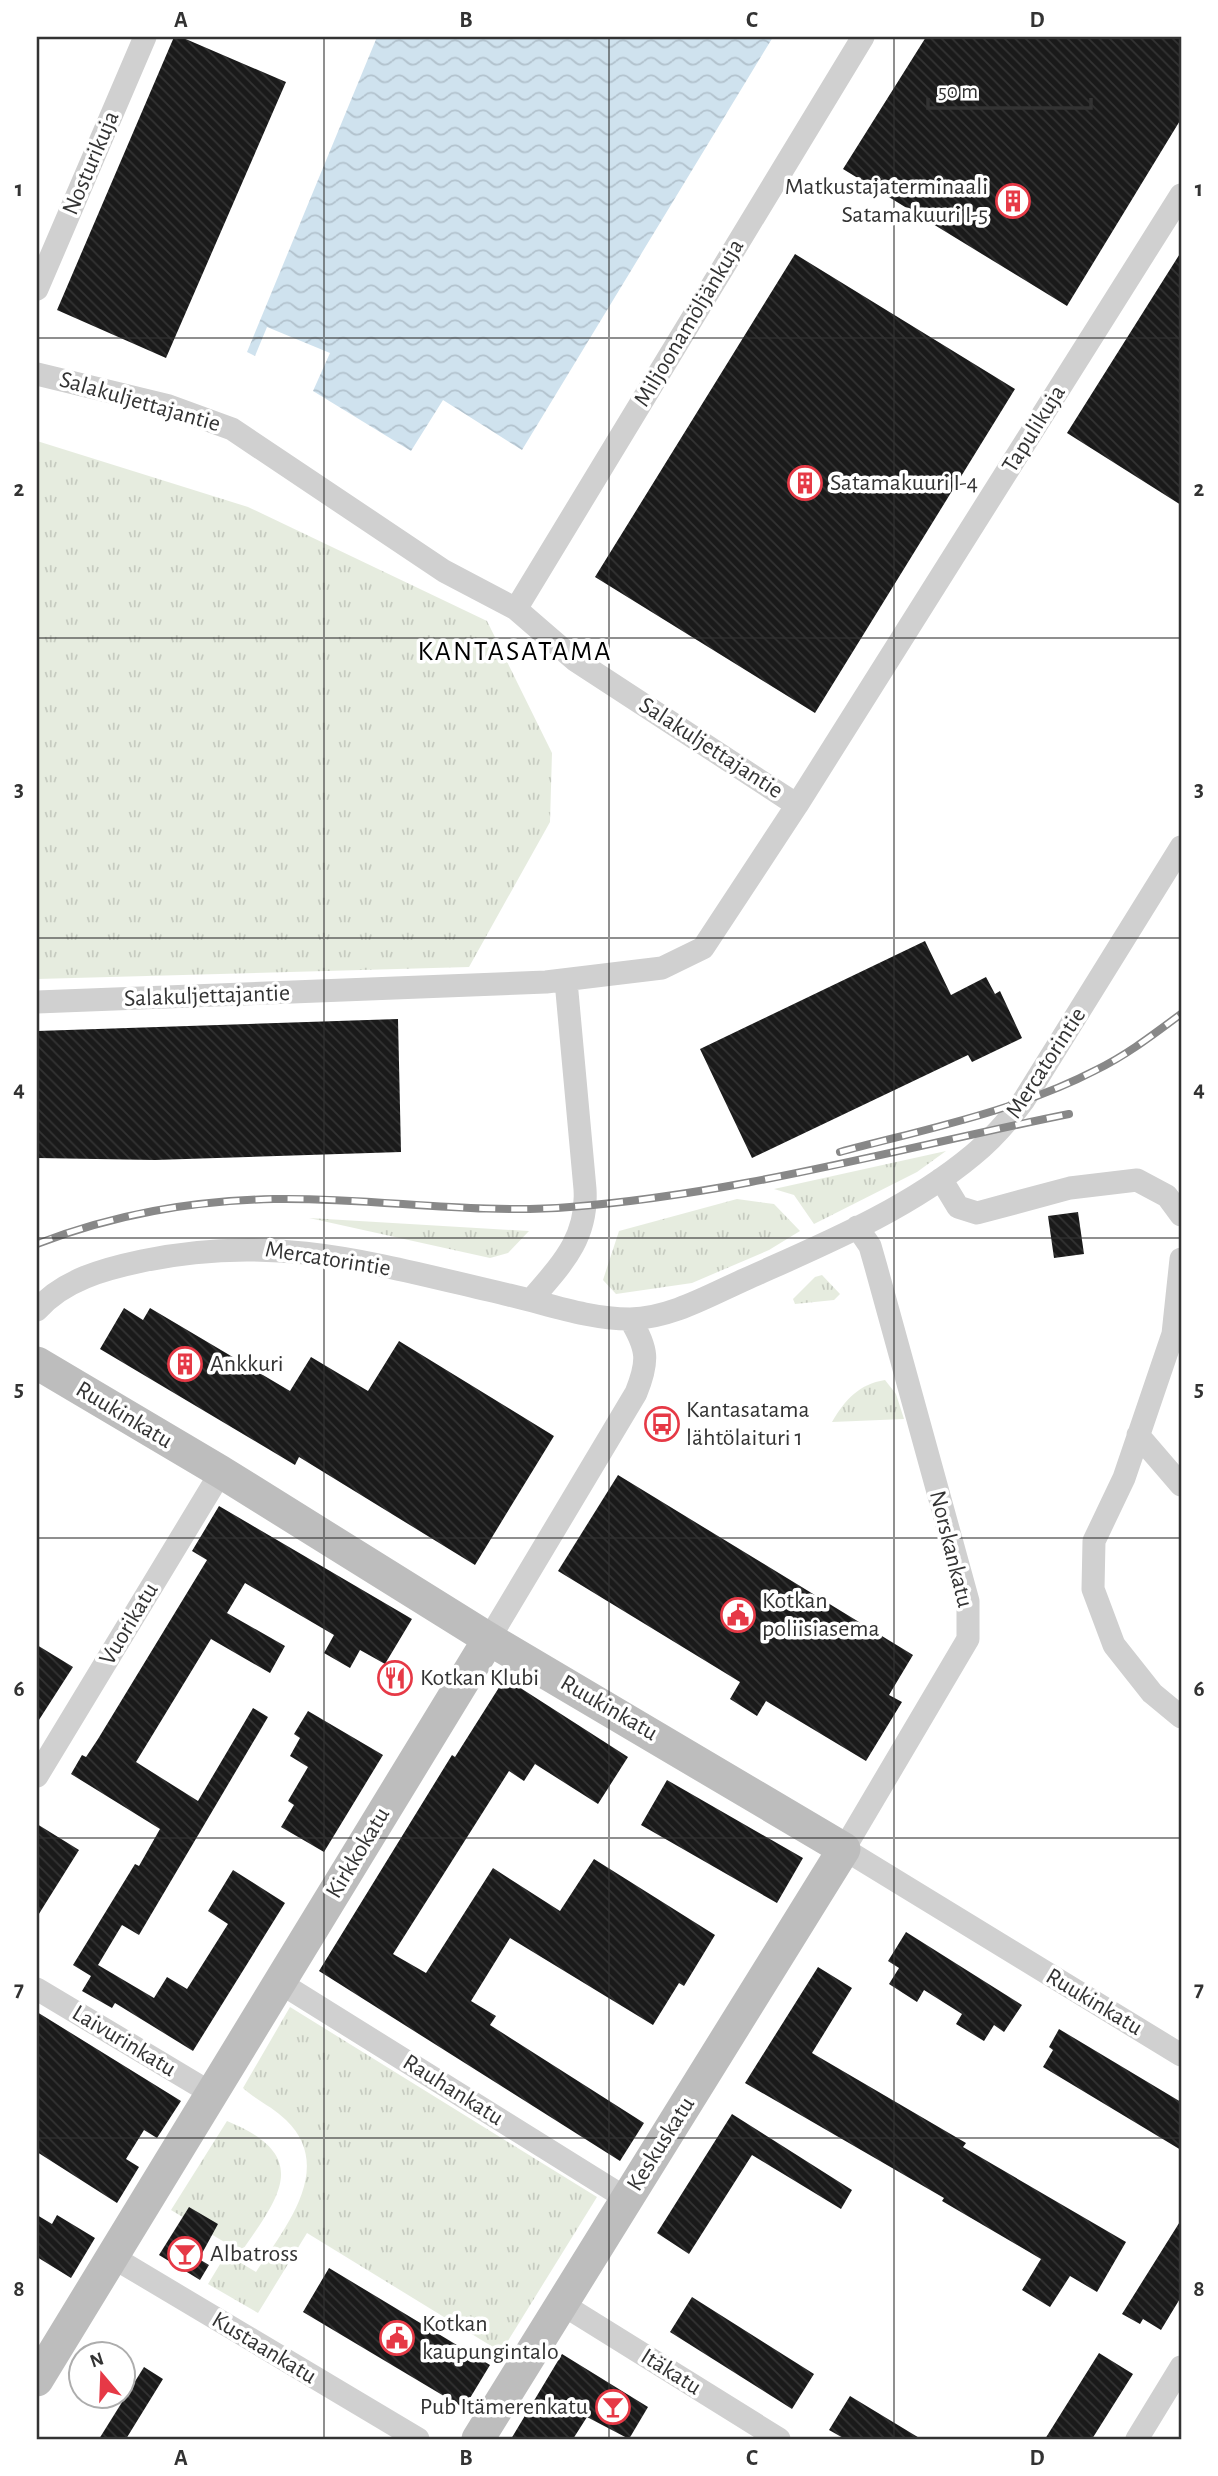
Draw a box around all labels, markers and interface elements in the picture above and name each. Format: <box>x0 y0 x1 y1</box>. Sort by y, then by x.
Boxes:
text: A <box>174 9 188 32</box>
text: B <box>459 9 473 32</box>
text: C <box>746 9 758 32</box>
text: D <box>1029 9 1045 32</box>
scale bar <box>928 66 1090 110</box>
text: 50 m <box>938 81 978 102</box>
street label: Nosturikuja <box>58 107 124 219</box>
place label: Matkustajaterminaali Satamakuuri I-5 <box>785 175 988 227</box>
text: 1 <box>15 178 23 201</box>
text: 1 <box>1195 178 1203 201</box>
building icon: Matkustajaterminaali Satamakuuri I-5 <box>994 182 1032 220</box>
street label: Miljoonamöljänkuja <box>630 235 748 411</box>
street label: Salakuljettajantie <box>57 368 223 436</box>
street label: Tapulikuja <box>998 381 1070 477</box>
building icon: Satamakuuri I-4 <box>786 464 824 502</box>
place label: Satamakuuri I-4 <box>830 471 978 495</box>
text: 2 <box>14 478 25 501</box>
text: 2 <box>1194 478 1205 501</box>
district label: KANTASATAMA <box>417 638 613 666</box>
street label: Salakuljettajantie <box>635 693 787 803</box>
text: 3 <box>14 778 24 801</box>
text: 3 <box>1194 778 1204 801</box>
street label: Salakuljettajantie <box>124 981 290 1011</box>
street label: Mercatorintie <box>1001 1003 1091 1123</box>
text: 4 <box>13 1078 25 1101</box>
text: 4 <box>1193 1078 1205 1101</box>
street label: Mercatorintie <box>264 1237 392 1281</box>
building icon: Ankkuri <box>166 1345 204 1383</box>
place label: Ankkuri <box>210 1352 283 1376</box>
street label: Ruukinkatu <box>72 1377 176 1453</box>
text: 5 <box>14 1378 24 1401</box>
text: 5 <box>1194 1378 1204 1401</box>
place label: Kantasatama lähtölaituri 1 <box>686 1398 810 1450</box>
bus stop icon: Kantasatama lähtölaituri 1 <box>643 1405 681 1443</box>
street label: Norskankatu <box>925 1488 977 1610</box>
street label: Vuorikatu <box>95 1579 163 1669</box>
place label: Kotkan poliisiasema <box>762 1589 880 1641</box>
public building icon: Kotkan poliisiasema <box>719 1596 757 1634</box>
restaurant icon: Kotkan Klubi <box>376 1659 414 1697</box>
place label: Kotkan Klubi <box>420 1666 539 1690</box>
street label: Ruukinkatu <box>556 1671 662 1745</box>
text: 6 <box>13 1678 25 1701</box>
text: 6 <box>1193 1678 1205 1701</box>
street label: Kirkkokatu <box>322 1803 394 1903</box>
street label: Ruukinkatu <box>1042 1964 1146 2040</box>
text: 7 <box>14 1978 24 2001</box>
text: 7 <box>1194 1978 1204 2001</box>
street label: Laivurinkatu <box>68 2001 180 2081</box>
street label: Rauhankatu <box>399 2050 507 2130</box>
street label: Keskuskatu <box>623 2093 699 2195</box>
bar icon: Albatross <box>166 2235 204 2273</box>
place label: Albatross <box>210 2242 298 2266</box>
text: 8 <box>13 2278 25 2301</box>
text: 8 <box>1193 2278 1205 2301</box>
street label: Kustaankatu <box>208 2308 320 2388</box>
place label: Kotkan kaupungintalo <box>422 2312 559 2364</box>
public building icon: Kotkan kaupungintalo <box>378 2319 416 2357</box>
north arrow <box>66 2340 136 2410</box>
street label: Itäkatu <box>636 2344 706 2400</box>
text: N <box>88 2349 106 2371</box>
bar icon: Pub Itämerenkatu <box>594 2388 632 2426</box>
place label: Pub Itämerenkatu <box>420 2395 588 2419</box>
text: A <box>174 2447 188 2470</box>
text: B <box>459 2447 473 2470</box>
text: C <box>746 2447 758 2470</box>
text: D <box>1029 2447 1045 2470</box>

